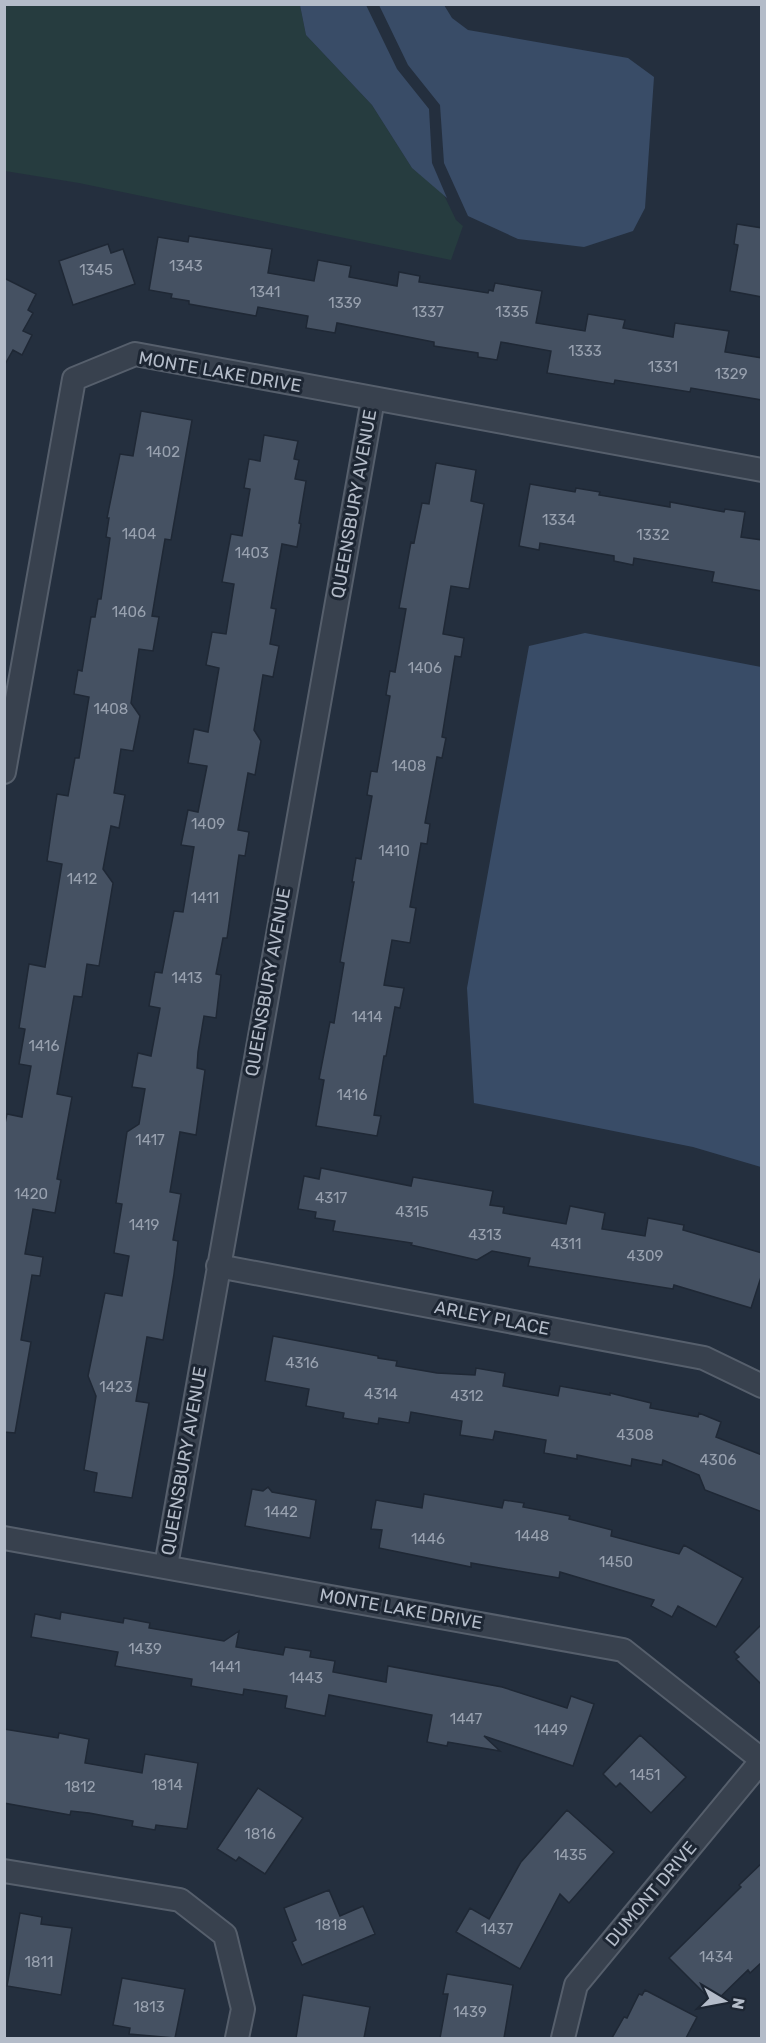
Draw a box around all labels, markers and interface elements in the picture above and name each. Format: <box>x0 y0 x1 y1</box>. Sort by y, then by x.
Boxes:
house number: 1343 <box>169 257 203 275</box>
house number: 1345 <box>79 261 113 279</box>
house number: 1341 <box>250 283 280 301</box>
house number: 1339 <box>328 294 362 312</box>
house number: 1337 <box>412 303 444 321</box>
house number: 1335 <box>495 303 529 321</box>
house number: 1333 <box>568 342 602 360</box>
street label: MONTE LAKE DRIVE <box>137 347 303 397</box>
house number: 1331 <box>648 358 678 376</box>
house number: 1329 <box>714 365 748 383</box>
street label: QUEENSBURY AVENUE <box>327 408 381 600</box>
house number: 1402 <box>146 443 180 461</box>
house number: 1334 <box>542 511 576 529</box>
house number: 1404 <box>122 525 156 543</box>
house number: 1332 <box>636 526 670 544</box>
house number: 1403 <box>235 544 269 562</box>
house number: 1406 <box>112 603 146 621</box>
house number: 1406 <box>408 659 442 677</box>
house number: 1408 <box>94 700 128 718</box>
house number: 1408 <box>392 757 426 775</box>
house number: 1409 <box>191 815 225 833</box>
house number: 1410 <box>378 842 410 860</box>
house number: 1412 <box>67 870 98 888</box>
street label: QUEENSBURY AVENUE <box>241 886 295 1078</box>
house number: 1411 <box>191 889 219 907</box>
house number: 1413 <box>172 969 202 987</box>
house number: 1414 <box>351 1008 383 1026</box>
house number: 1416 <box>29 1037 59 1055</box>
house number: 1416 <box>337 1086 367 1104</box>
house number: 1417 <box>135 1131 165 1149</box>
house number: 1420 <box>14 1185 48 1203</box>
house number: 4317 <box>315 1189 347 1207</box>
house number: 4315 <box>395 1203 429 1221</box>
house number: 1419 <box>129 1216 159 1234</box>
house number: 4313 <box>468 1226 502 1244</box>
house number: 4311 <box>551 1235 581 1253</box>
house number: 4309 <box>627 1247 663 1265</box>
street label: ARLEY PLACE <box>433 1296 551 1340</box>
house number: 4316 <box>285 1354 319 1372</box>
street label: QUEENSBURY AVENUE <box>157 1365 211 1557</box>
house number: 1423 <box>99 1378 133 1396</box>
house number: 4314 <box>364 1385 398 1403</box>
house number: 4312 <box>450 1387 484 1405</box>
house number: 4308 <box>616 1426 654 1444</box>
house number: 4306 <box>700 1451 736 1469</box>
house number: 1442 <box>264 1503 298 1521</box>
house number: 1448 <box>515 1527 549 1545</box>
house number: 1446 <box>411 1530 445 1548</box>
house number: 1450 <box>599 1553 633 1571</box>
street label: MONTE LAKE DRIVE <box>318 1584 484 1634</box>
house number: 1439 <box>128 1640 162 1658</box>
house number: 1441 <box>209 1658 241 1676</box>
house number: 1443 <box>289 1669 323 1687</box>
house number: 1447 <box>450 1710 483 1728</box>
house number: 1449 <box>534 1721 568 1739</box>
house number: 1451 <box>630 1766 660 1784</box>
house number: 1814 <box>151 1776 183 1794</box>
house number: 1812 <box>64 1778 96 1796</box>
house number: 1816 <box>244 1825 276 1843</box>
street label: DUMONT DRIVE <box>601 1837 701 1951</box>
house number: 1435 <box>553 1846 587 1864</box>
house number: 1818 <box>315 1916 347 1934</box>
house number: 1437 <box>481 1920 514 1938</box>
house number: 1434 <box>699 1948 733 1966</box>
house number: 1811 <box>25 1953 53 1971</box>
north arrow <box>694 1971 754 2031</box>
text: N <box>728 1996 749 2011</box>
house number: 1813 <box>133 1998 165 2016</box>
house number: 1439 <box>453 2003 487 2021</box>

